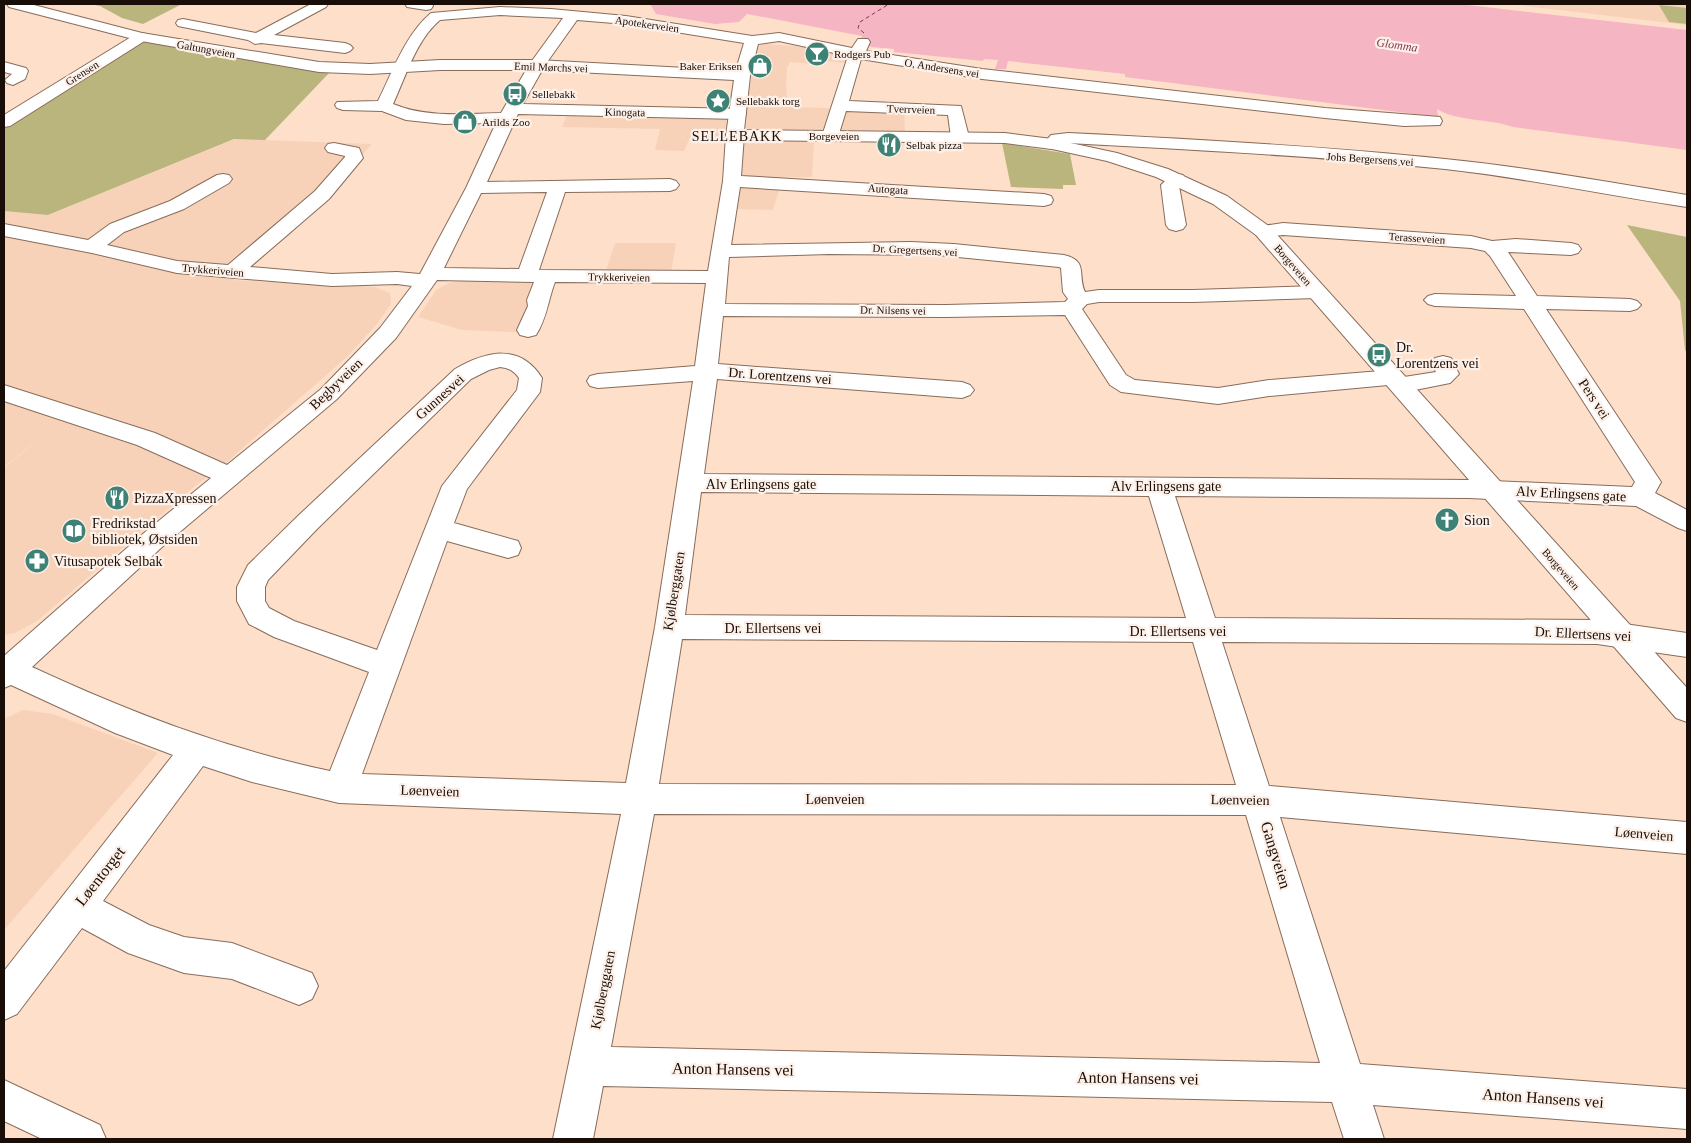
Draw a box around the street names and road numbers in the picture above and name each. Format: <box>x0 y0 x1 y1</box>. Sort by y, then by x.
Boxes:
street label: Apotekerveien <box>614 14 680 35</box>
street label: Galtungveien <box>176 38 237 60</box>
street label: O. Andersens vei <box>904 56 980 80</box>
street label: Grensen <box>63 58 101 88</box>
street label: Emil Mørchs vei <box>514 60 588 74</box>
street label: Tverrveien <box>887 102 936 116</box>
street label: Kinogata <box>605 106 645 118</box>
street label: Borgeveien <box>809 130 860 142</box>
street label: Johs Bergersens vei <box>1326 150 1414 168</box>
street label: Autogata <box>867 182 909 196</box>
street label: Terasseveien <box>1388 230 1446 246</box>
street label: Dr. Gregertsens vei <box>872 242 958 258</box>
street label: Borgeveien <box>1272 242 1314 288</box>
street label: Trykkeriveien <box>182 261 245 279</box>
street label: Trykkeriveien <box>588 270 651 284</box>
street label: Dr. Nilsens vei <box>860 303 926 317</box>
street label: Begbyveien <box>307 355 365 413</box>
street label: Dr. Lorentzens vei <box>728 365 832 387</box>
street label: Gunnesvei <box>413 371 467 423</box>
street label: Pers vei <box>1576 376 1613 422</box>
street label: Alv Erlingsens gate <box>706 477 816 492</box>
street label: Alv Erlingsens gate <box>1111 479 1221 494</box>
street label: Alv Erlingsens gate <box>1515 484 1627 504</box>
street label: Borgeveien <box>1540 546 1582 592</box>
street label: Kjølberggaten <box>660 550 688 632</box>
street label: Dr. Ellertsens vei <box>725 621 822 636</box>
street label: Dr. Ellertsens vei <box>1130 624 1227 639</box>
street label: Dr. Ellertsens vei <box>1534 624 1632 644</box>
street label: Løenveien <box>400 782 460 800</box>
street label: Løenveien <box>805 792 865 807</box>
street label: Løenveien <box>1210 792 1270 808</box>
street label: Gangveien <box>1257 819 1294 891</box>
street label: Løenveien <box>1614 824 1674 844</box>
street label: Løentorget <box>72 843 129 909</box>
street label: Kjølberggaten <box>588 949 618 1031</box>
street label: Anton Hansens vei <box>672 1059 795 1079</box>
street label: Anton Hansens vei <box>1077 1068 1200 1088</box>
street label: Anton Hansens vei <box>1482 1085 1605 1111</box>

